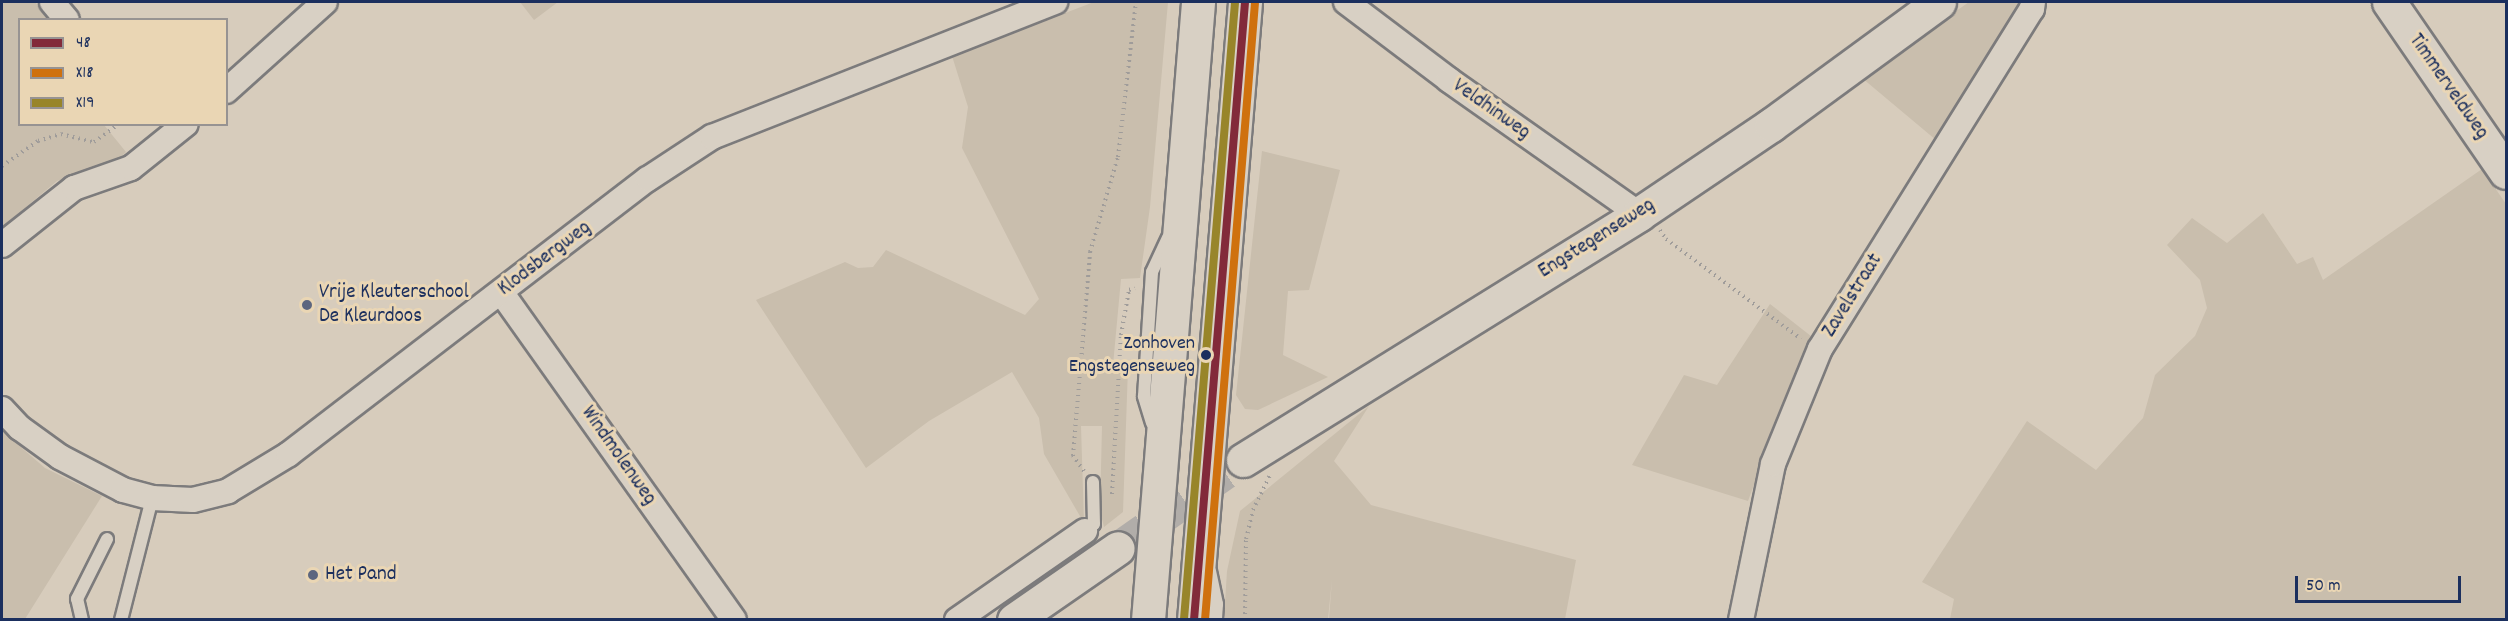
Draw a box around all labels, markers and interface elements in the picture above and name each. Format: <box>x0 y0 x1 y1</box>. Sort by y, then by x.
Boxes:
legend <box>18 18 228 126</box>
street label: Timmerveldweg <box>2402 29 2494 145</box>
text: 48 <box>76 31 91 56</box>
text: X18 <box>76 61 94 86</box>
street label: Veldhinweg <box>1447 74 1535 146</box>
text: X19 <box>76 91 95 116</box>
street label: Engstegenseweg <box>1534 193 1660 285</box>
street label: Klodsbergweg <box>493 216 597 302</box>
street label: Zavelstraat <box>1817 249 1889 343</box>
place label: Vrije Kleuterschool De Kleurdoos <box>319 280 469 330</box>
marker: Vrije Kleuterschool De Kleurdoos <box>300 298 314 312</box>
place label: Zonhoven Engstegenseweg <box>1069 332 1195 379</box>
marker: Zonhoven Engstegenseweg <box>1200 349 1212 361</box>
street label: Windmolenweg <box>575 402 661 510</box>
place label: Het Pand <box>325 562 396 588</box>
scale bar <box>2298 564 2464 602</box>
marker: Het Pand <box>306 568 320 582</box>
text: 50 m <box>2306 574 2341 599</box>

